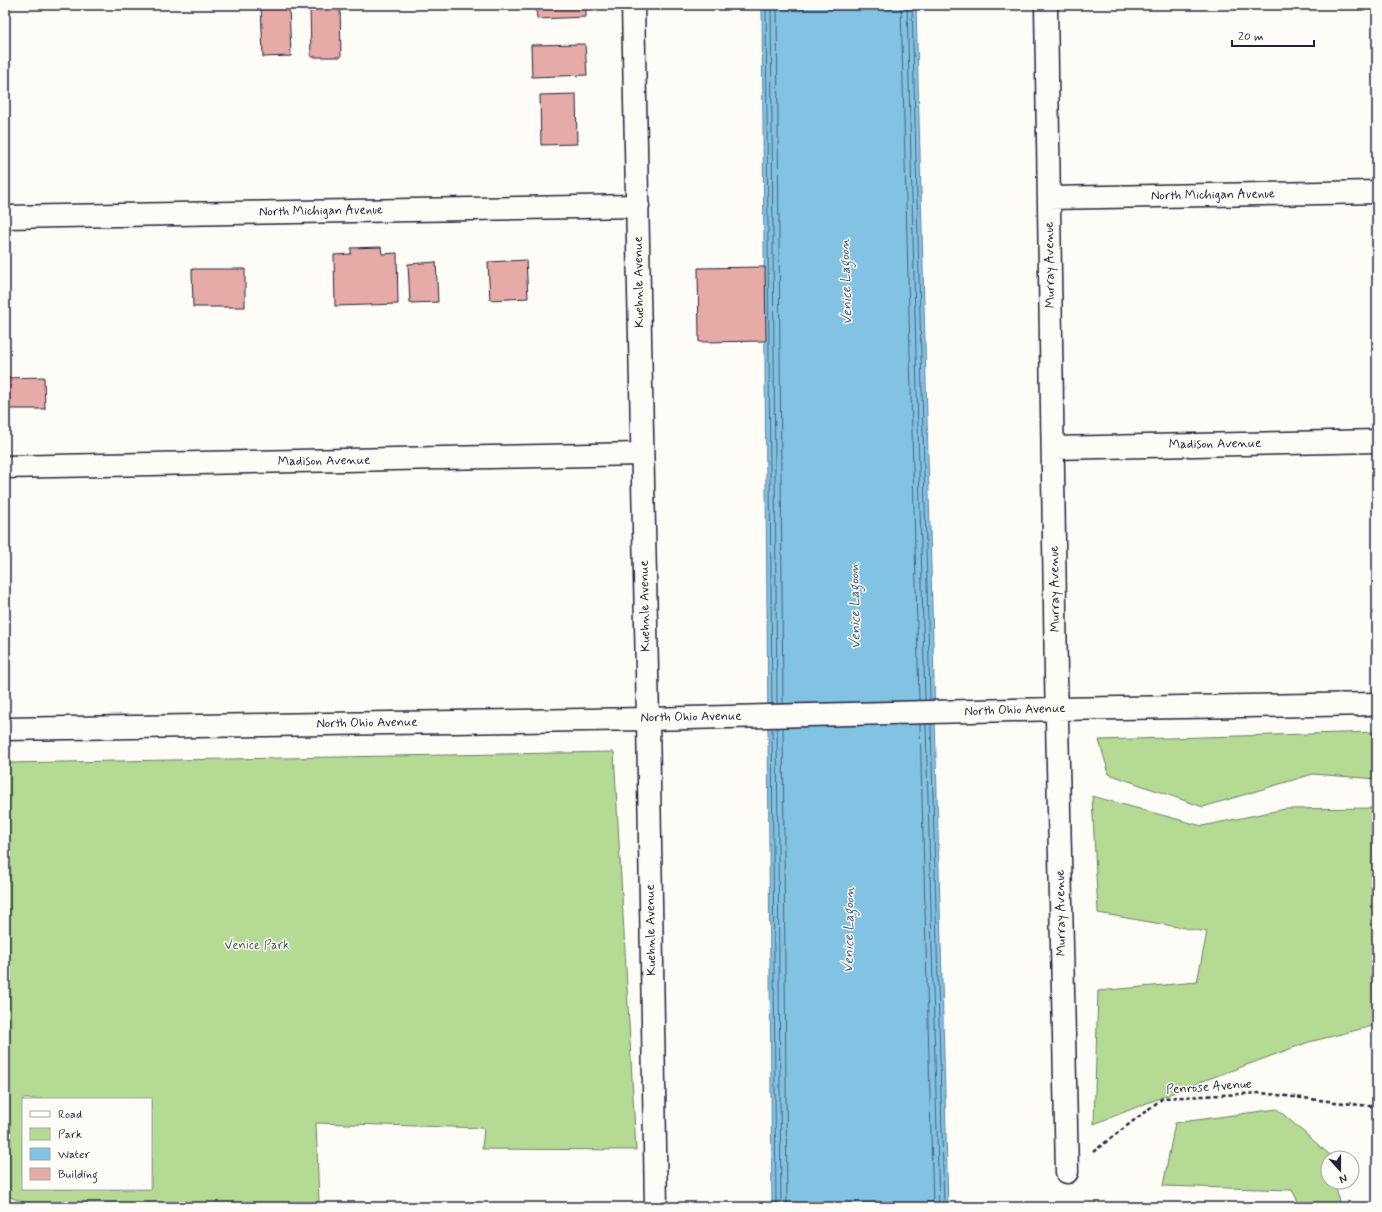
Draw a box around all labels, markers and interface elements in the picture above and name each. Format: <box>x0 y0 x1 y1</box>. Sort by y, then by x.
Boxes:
scale bar <box>1232 22 1314 48</box>
text: 20 m <box>1238 29 1264 45</box>
street label: North Michigan Avenue <box>1151 185 1275 205</box>
street label: North Michigan Avenue <box>259 201 383 221</box>
street label: Murray Avenue <box>1041 221 1059 309</box>
street label: Kuehnle Avenue <box>630 236 648 328</box>
water label: Venice Lagoon <box>836 239 858 325</box>
street label: Madison Avenue <box>1169 435 1261 453</box>
street label: Madison Avenue <box>278 452 370 470</box>
street label: Murray Avenue <box>1046 545 1064 633</box>
street label: Kuehnle Avenue <box>636 560 654 652</box>
water label: Venice Lagoon <box>845 563 867 649</box>
street label: North Ohio Avenue <box>964 700 1066 720</box>
street label: North Ohio Avenue <box>640 708 742 726</box>
street label: North Ohio Avenue <box>316 714 418 732</box>
street label: Murray Avenue <box>1052 869 1070 957</box>
street label: Kuehnle Avenue <box>642 884 660 976</box>
water label: Venice Lagoon <box>839 887 861 973</box>
park label: Venice Park <box>224 937 290 954</box>
street label: Penrose Avenue <box>1166 1076 1252 1098</box>
legend <box>22 1098 152 1190</box>
text: Road <box>58 1107 82 1123</box>
text: Park <box>58 1127 82 1143</box>
text: Water <box>58 1147 90 1163</box>
north arrow <box>1320 1150 1360 1190</box>
text: Building <box>58 1167 98 1184</box>
text: N <box>1337 1171 1349 1186</box>

